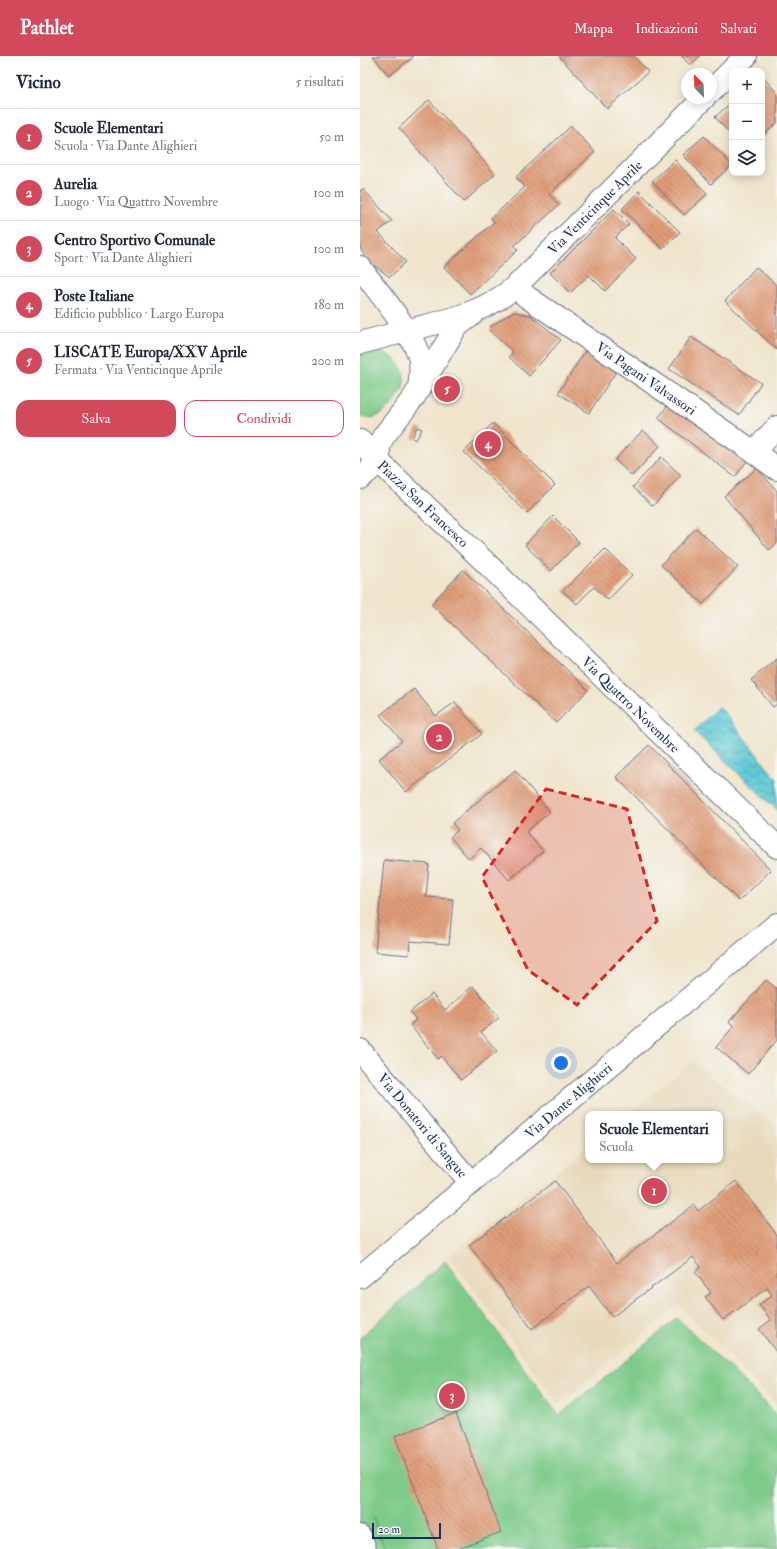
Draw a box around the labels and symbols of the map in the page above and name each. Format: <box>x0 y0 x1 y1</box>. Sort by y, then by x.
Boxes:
north arrow <box>681 68 717 104</box>
street label: Via Venticinque Aprile <box>544 156 646 258</box>
street label: Via Pagani Valvassori <box>593 338 700 419</box>
pin: 5 <box>434 374 460 404</box>
pin: 4 <box>475 429 501 459</box>
street label: Piazza San Francesco <box>374 457 472 551</box>
street label: Via Quattro Novembre <box>578 653 684 756</box>
pin: 2 <box>426 722 452 752</box>
your location <box>551 1053 571 1073</box>
street label: Via Dante Alighieri <box>521 1059 616 1142</box>
street label: Via Donatori di Sangue <box>374 1069 471 1181</box>
pin: 1 <box>641 1176 667 1206</box>
pin: 3 <box>439 1381 465 1411</box>
scale bar <box>372 1521 441 1540</box>

